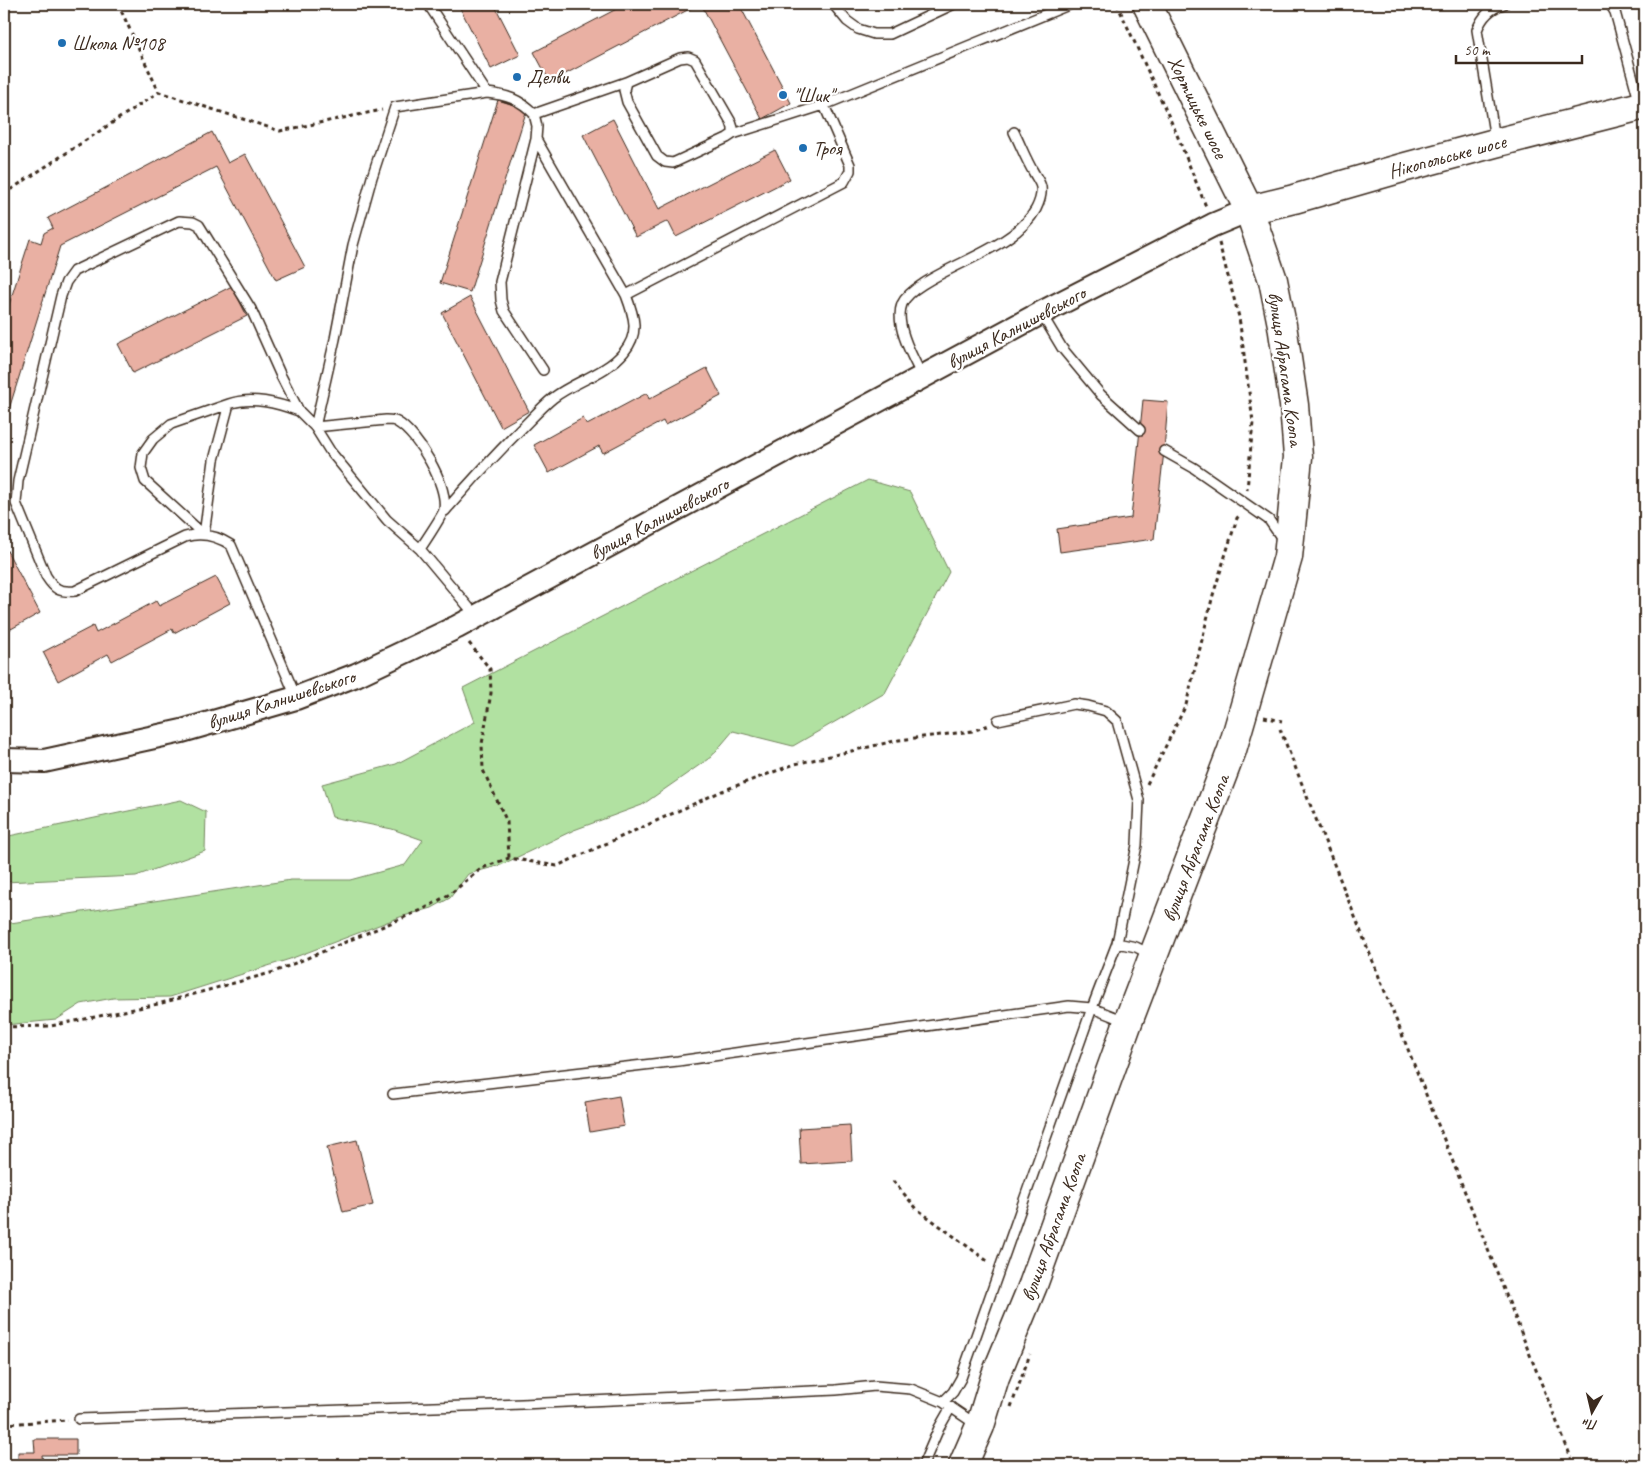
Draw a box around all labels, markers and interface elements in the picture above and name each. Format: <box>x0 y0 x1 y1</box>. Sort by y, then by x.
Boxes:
place label: Школа №108 <box>72 31 166 56</box>
scale bar <box>1456 32 1583 64</box>
marker: Школа №108 <box>56 37 68 49</box>
text: 50 m <box>1464 41 1491 60</box>
street label: Хортицьке шосе <box>1162 52 1234 164</box>
place label: Делви <box>527 65 571 90</box>
marker: Делви <box>511 71 523 83</box>
place label: "Шик" <box>793 83 838 108</box>
marker: "Шик" <box>777 89 789 101</box>
street label: Нікопольське шосе <box>1386 128 1510 184</box>
place label: Троя <box>813 136 843 161</box>
marker: Троя <box>797 142 809 154</box>
street label: вулиця Калнишевського <box>943 279 1092 374</box>
street label: вулиця Абрагама Коопа <box>1262 290 1309 450</box>
street label: вулиця Калнишевського <box>586 470 735 565</box>
street label: вулиця Калнишевського <box>204 663 360 735</box>
street label: вулиця Абрагама Коопа <box>1156 769 1236 925</box>
street label: вулиця Абрагама Коопа <box>1015 1148 1092 1304</box>
north arrow <box>1566 1386 1616 1436</box>
text: Пн <box>1581 1415 1599 1434</box>

